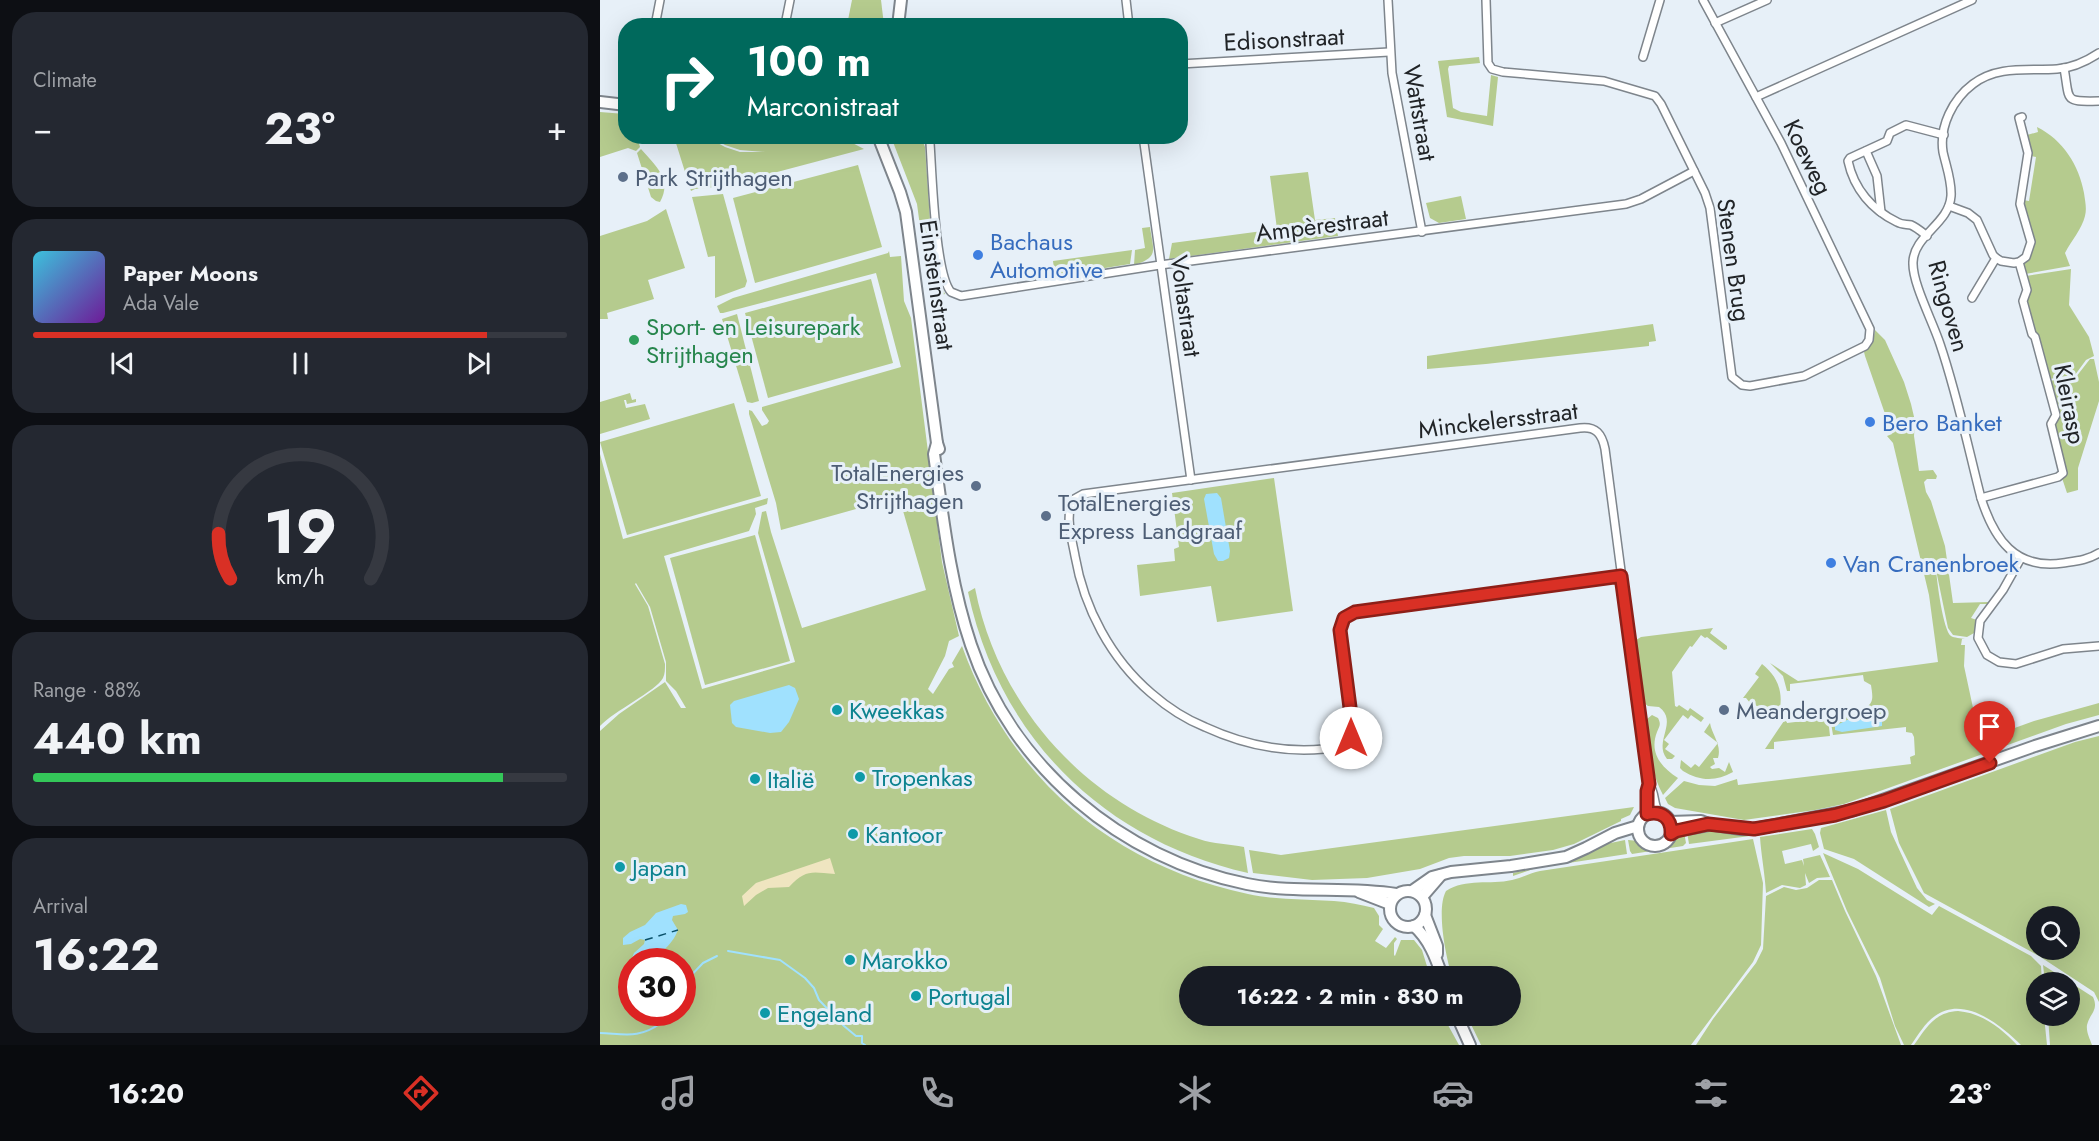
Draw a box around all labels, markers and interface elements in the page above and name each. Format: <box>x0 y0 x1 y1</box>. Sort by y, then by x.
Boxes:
street label: Edisonstraat <box>1223 18 1346 60</box>
text: 100 m <box>747 31 871 92</box>
icon: right <box>648 42 726 120</box>
street label: Wattstraat <box>1394 62 1446 164</box>
text: Climate <box>33 66 97 95</box>
text: Marconistraat <box>747 87 899 126</box>
text: 23° <box>264 96 335 161</box>
text: − <box>33 105 52 152</box>
text: + <box>547 105 567 152</box>
street label: Koeweg <box>1775 113 1841 201</box>
place label: Park Strijthagen <box>635 160 793 195</box>
marker: Park Strijthagen <box>616 170 630 184</box>
street label: Stenen Brug <box>1708 196 1760 324</box>
street label: Ampèrestraat <box>1254 199 1391 250</box>
street label: Einsteinstraat <box>911 218 963 353</box>
place label: Bachaus Automotive <box>990 224 1103 287</box>
marker: Bachaus Automotive <box>971 248 985 262</box>
street label: Voltastraat <box>1162 253 1210 359</box>
street label: Ringoven <box>1919 256 1979 356</box>
text: Paper Moons <box>123 257 258 289</box>
text: Ada Vale <box>123 289 199 318</box>
place label: Sport- en Leisurepark Strijthagen <box>646 309 861 372</box>
marker: Sport- en Leisurepark Strijthagen <box>627 333 641 347</box>
icon: previous <box>106 347 139 380</box>
icon: pause <box>284 347 317 380</box>
icon: next <box>462 347 495 380</box>
street label: Kleirasp <box>2045 361 2095 447</box>
street label: Minckelersstraat <box>1416 393 1580 447</box>
place label: Bero Banket <box>1882 405 2002 440</box>
marker: Bero Banket <box>1863 415 1877 429</box>
place label: TotalEnergies Strijthagen <box>831 455 964 518</box>
marker: TotalEnergies Strijthagen <box>969 479 983 493</box>
place label: TotalEnergies Express Landgraaf <box>1058 485 1243 548</box>
text: 19 <box>263 487 337 577</box>
marker: TotalEnergies Express Landgraaf <box>1039 509 1053 523</box>
place label: Van Cranenbroek <box>1843 546 2020 581</box>
marker: Van Cranenbroek <box>1824 556 1838 570</box>
text: km/h <box>276 562 324 593</box>
text: Range · 88% <box>33 676 141 705</box>
place label: Kweekkas <box>849 693 944 728</box>
place label: Meandergroep <box>1736 693 1887 728</box>
pin <box>1964 701 2015 763</box>
marker: Kweekkas <box>830 703 844 717</box>
marker: Meandergroep <box>1717 703 1731 717</box>
text: 440 km <box>33 706 202 771</box>
position arrow <box>1319 706 1383 770</box>
icon: arrive <box>1973 710 2006 743</box>
place label: Tropenkas <box>872 760 973 795</box>
place label: Italië <box>767 762 814 797</box>
marker: Tropenkas <box>853 770 867 784</box>
marker: Italië <box>748 772 762 786</box>
place label: Kantoor <box>865 817 944 852</box>
marker: Kantoor <box>846 827 860 841</box>
place label: Japan <box>629 850 687 885</box>
marker: Japan <box>613 860 627 874</box>
text: Arrival <box>33 892 88 921</box>
map controls <box>2026 906 2080 1026</box>
button: search <box>2026 906 2080 960</box>
text: 16:22 <box>33 922 160 987</box>
place label: Marokko <box>862 943 948 978</box>
speed limit sign: 30 <box>618 948 696 1026</box>
marker: Marokko <box>843 953 857 967</box>
button: layers <box>2026 972 2080 1026</box>
place label: Portugal <box>928 979 1011 1014</box>
text: 16:22 · 2 min · 830 m <box>1237 980 1463 1012</box>
marker: Portugal <box>909 989 923 1003</box>
place label: Engeland <box>777 996 872 1031</box>
marker: Engeland <box>758 1006 772 1020</box>
icon: directions <box>400 1072 442 1114</box>
icon: music <box>658 1072 700 1114</box>
icon: phone <box>916 1072 958 1114</box>
icon: climate <box>1174 1072 1216 1114</box>
icon: car <box>1432 1072 1474 1114</box>
icon: filters <box>1690 1072 1732 1114</box>
text: 16:20 <box>108 1074 184 1113</box>
text: 23° <box>1948 1074 1991 1113</box>

